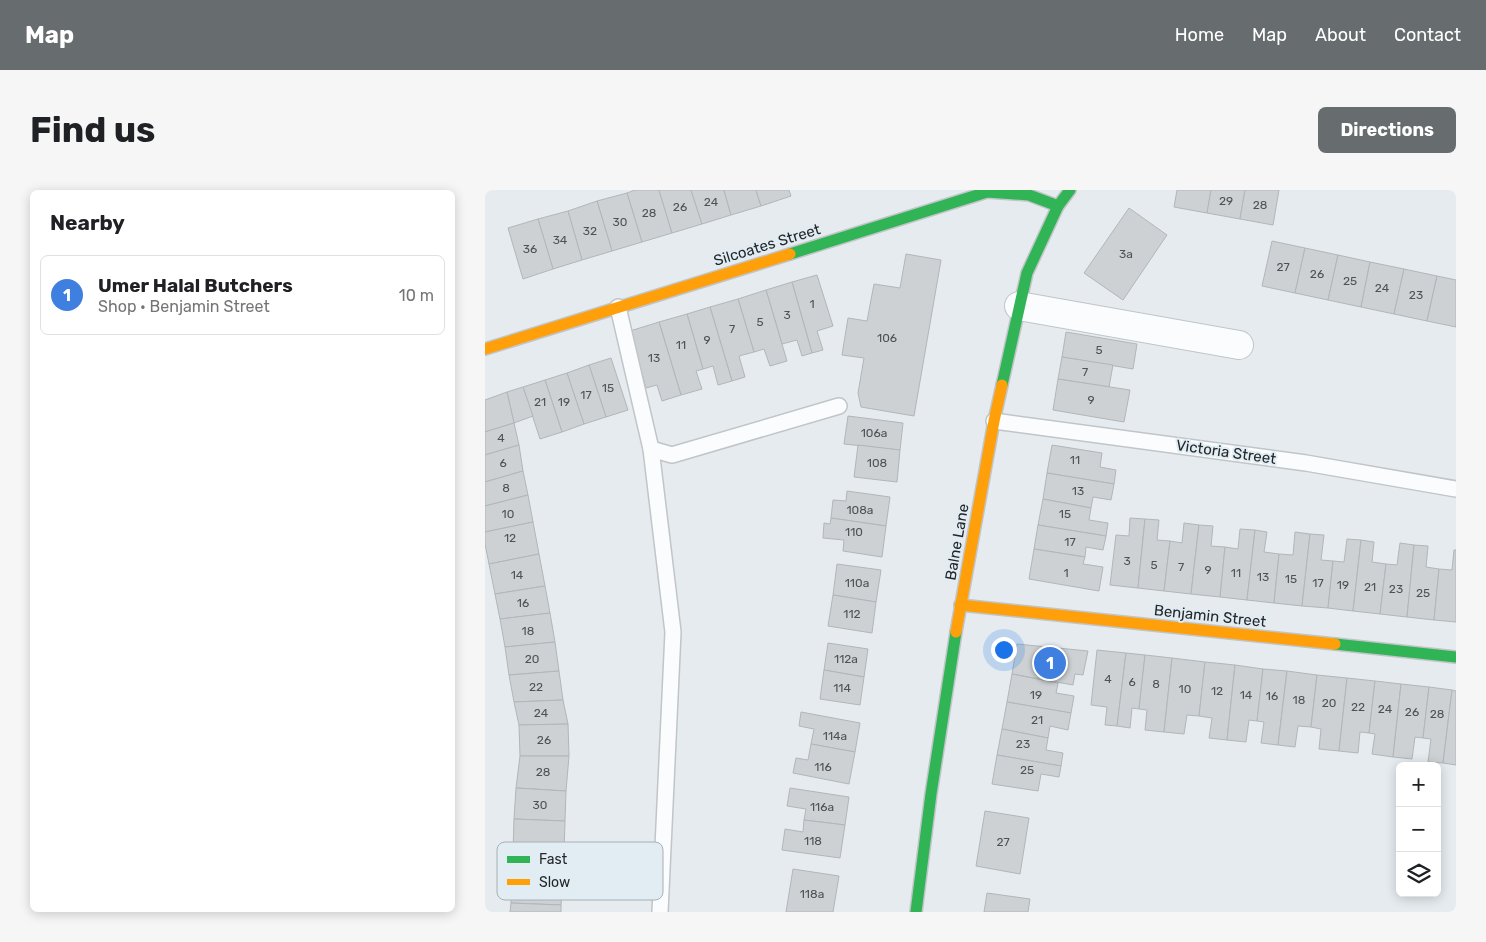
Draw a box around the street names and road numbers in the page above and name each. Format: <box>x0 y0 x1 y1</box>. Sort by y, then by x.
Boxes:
street label: Silcoates Street <box>711 220 823 270</box>
street label: Victoria Street <box>1175 436 1277 468</box>
street label: Balne Lane <box>941 502 973 582</box>
street label: Benjamin Street <box>1153 601 1267 631</box>

